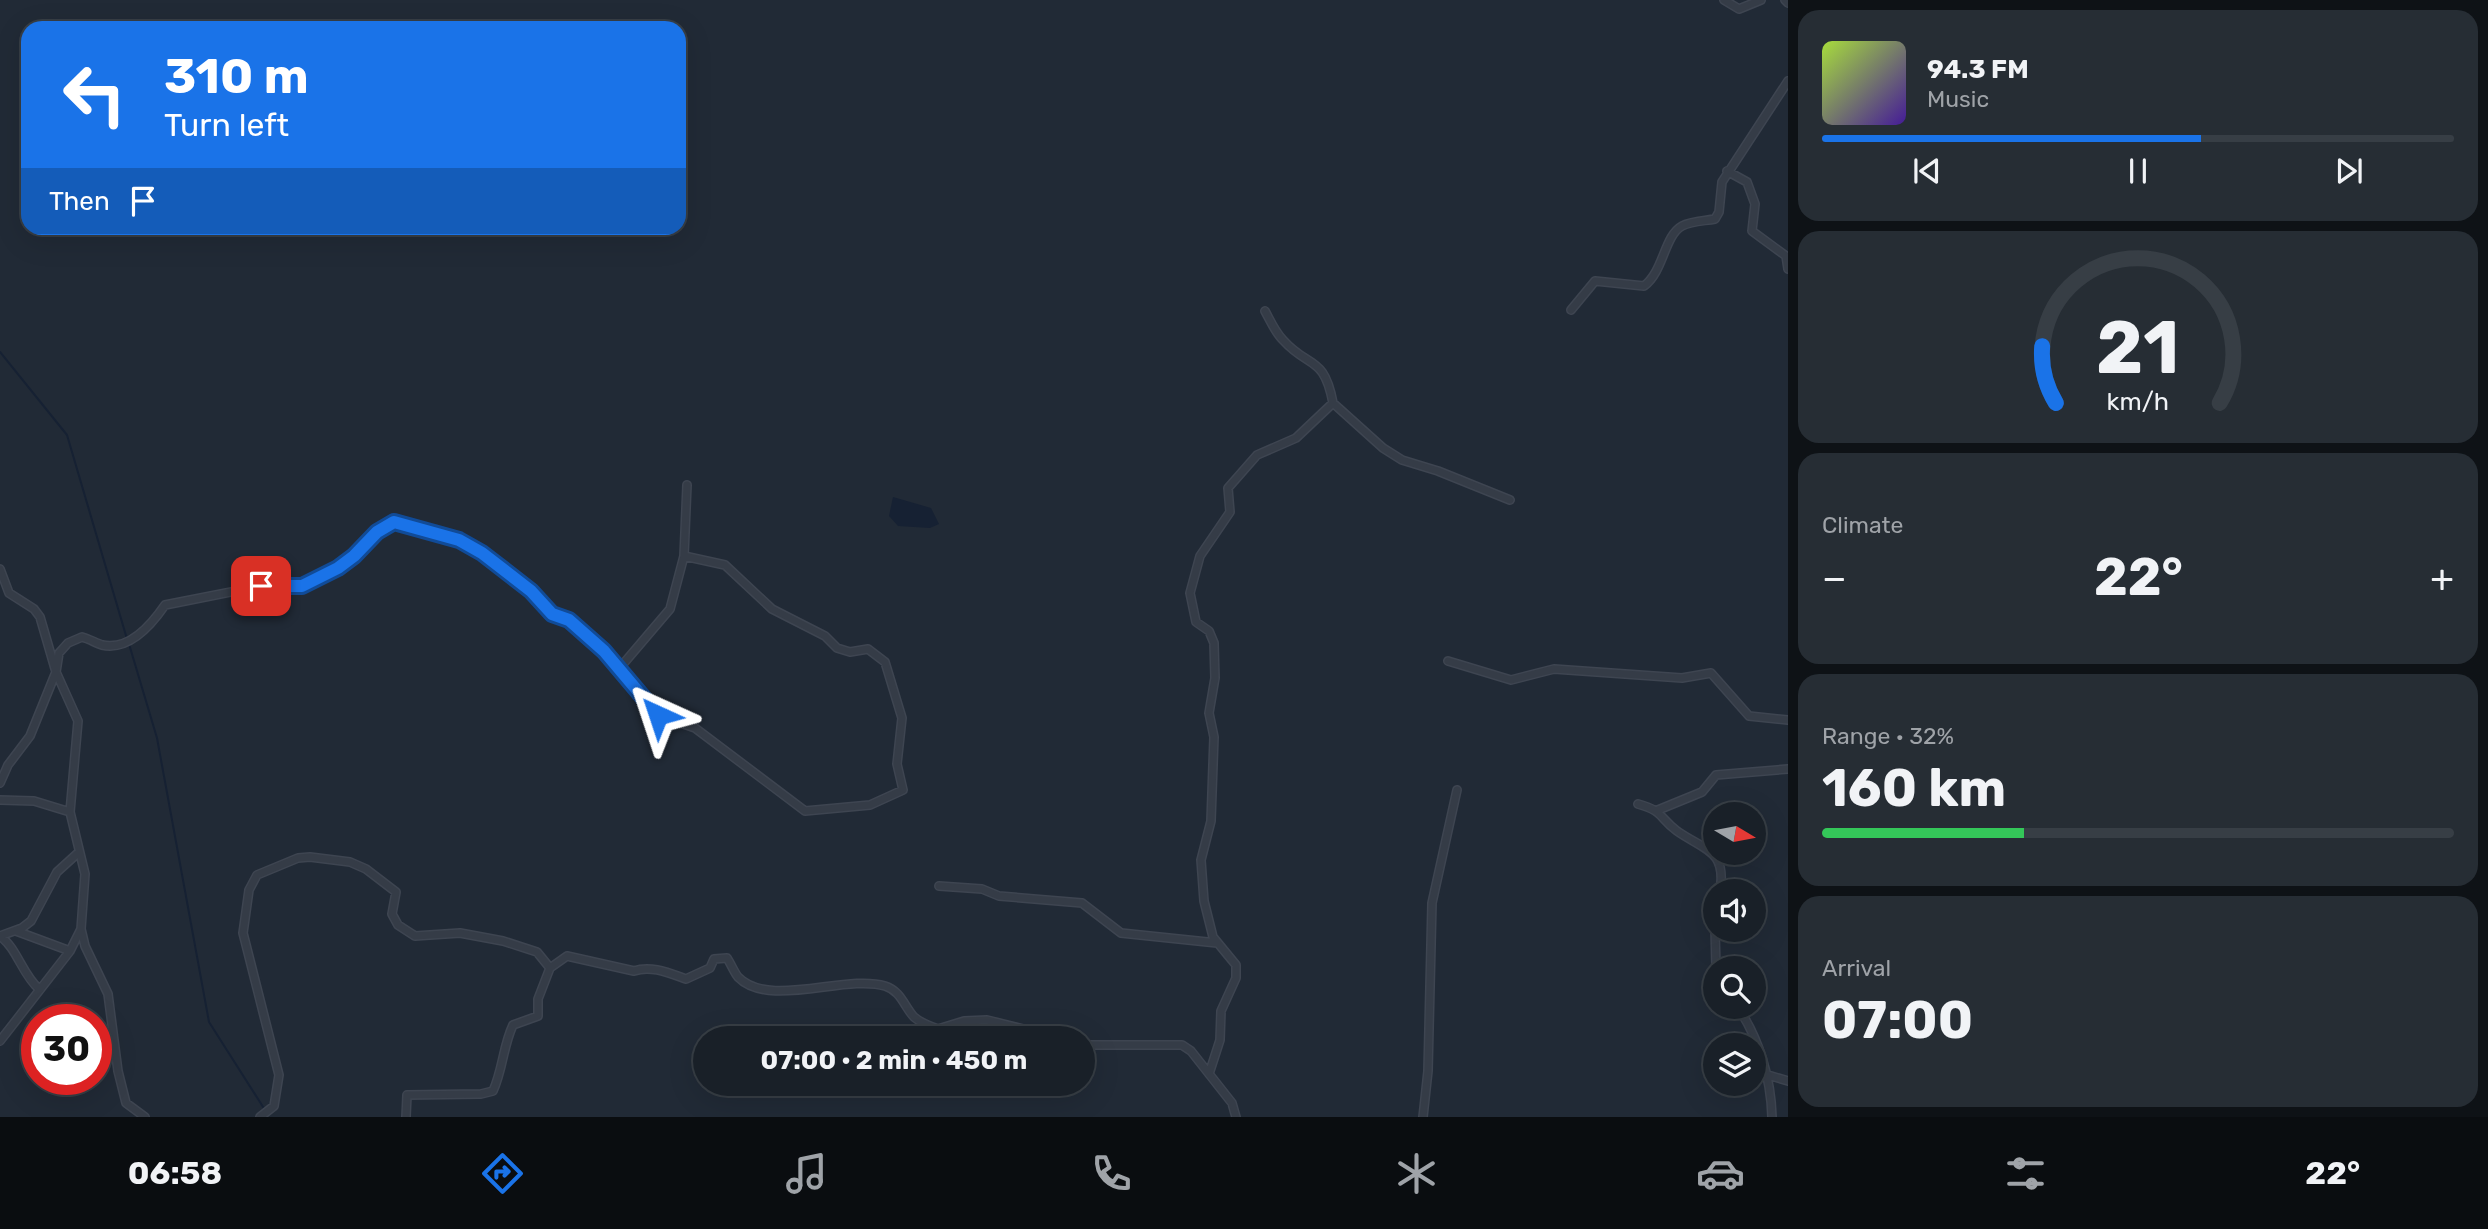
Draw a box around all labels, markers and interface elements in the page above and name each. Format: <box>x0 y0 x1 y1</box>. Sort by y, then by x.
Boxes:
text: 310 m <box>164 47 309 105</box>
icon: left <box>49 49 140 140</box>
text: 94.3 FM <box>1927 54 2029 85</box>
text: Music <box>1927 85 1989 113</box>
text: Turn left <box>164 106 289 144</box>
icon: previous <box>1908 152 1946 190</box>
icon: pause <box>2119 152 2157 190</box>
icon: next <box>2330 152 2368 190</box>
icon: arrive <box>124 182 162 220</box>
text: Then <box>49 186 110 217</box>
text: 21 <box>2096 306 2180 392</box>
text: km/h <box>2107 387 2169 416</box>
text: Climate <box>1822 511 1903 539</box>
text: 22° <box>2094 546 2183 608</box>
text: − <box>1822 555 1847 601</box>
text: + <box>2430 555 2454 601</box>
pin <box>231 556 291 616</box>
icon: arrive <box>242 567 280 605</box>
position arrow <box>621 678 695 752</box>
text: Range · 32% <box>1822 722 1954 750</box>
text: 160 km <box>1822 757 2006 819</box>
north arrow <box>1703 802 1766 864</box>
map controls <box>1703 802 1766 1096</box>
button: sound <box>1703 879 1766 942</box>
text: Arrival <box>1822 954 1891 982</box>
button: search <box>1703 956 1766 1019</box>
text: 07:00 <box>1822 989 1973 1051</box>
speed limit sign: 30 <box>21 1004 112 1095</box>
button: layers <box>1703 1033 1766 1096</box>
text: 07:00 · 2 min · 450 m <box>761 1045 1027 1076</box>
icon: directions <box>478 1149 527 1198</box>
icon: music <box>782 1149 831 1198</box>
icon: phone <box>1087 1149 1136 1198</box>
icon: climate <box>1392 1149 1441 1198</box>
icon: car <box>1696 1149 1745 1198</box>
icon: filters <box>2001 1149 2050 1198</box>
text: 06:58 <box>128 1154 222 1192</box>
text: 22° <box>2305 1154 2360 1192</box>

